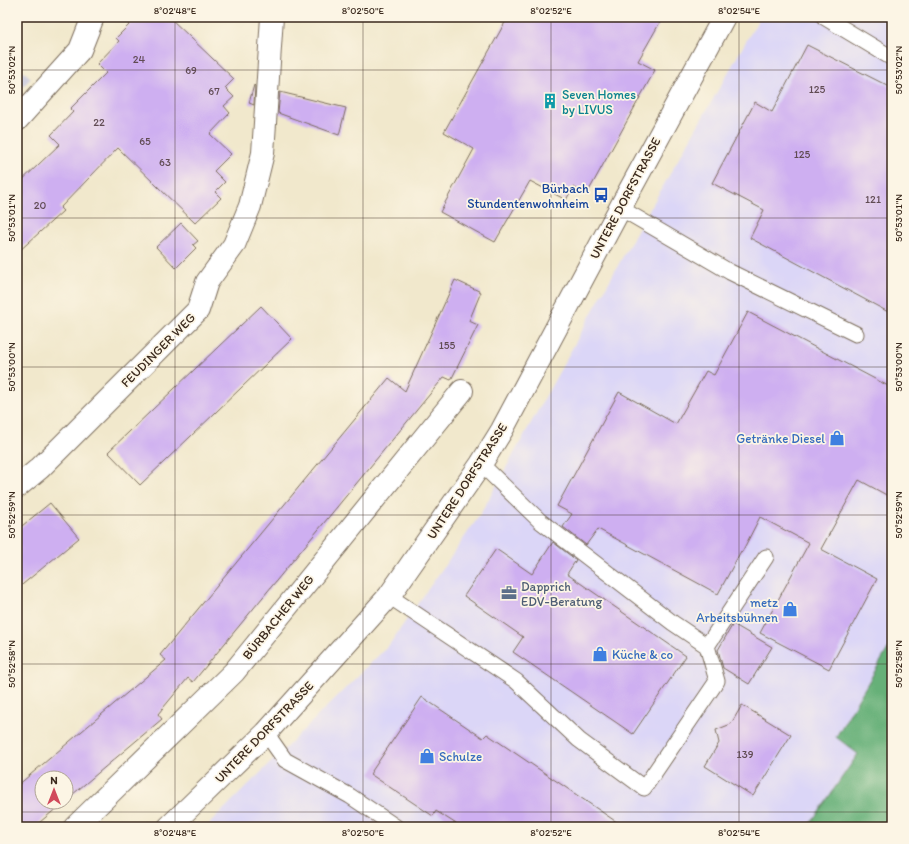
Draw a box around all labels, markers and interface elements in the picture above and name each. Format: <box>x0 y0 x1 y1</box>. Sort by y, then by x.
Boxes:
text: 8°02'48"E <box>154 4 197 17</box>
text: 8°02'50"E <box>342 4 385 17</box>
text: 8°02'52"E <box>530 4 572 17</box>
text: 8°02'54"E <box>718 4 761 17</box>
text: 50°53'02"N <box>5 45 18 94</box>
text: 50°53'02"N <box>892 45 905 94</box>
house number: 24 <box>133 53 146 66</box>
house number: 69 <box>185 64 197 77</box>
house number: 125 <box>809 83 826 96</box>
house number: 67 <box>208 85 220 98</box>
place label: Seven Homes by LIVUS <box>562 87 636 117</box>
building icon: Seven Homes by LIVUS <box>541 92 559 110</box>
house number: 22 <box>93 116 105 129</box>
house number: 65 <box>139 135 151 148</box>
street label: UNTERE DORFSTRASSE <box>587 135 663 261</box>
house number: 125 <box>794 148 811 161</box>
house number: 63 <box>159 156 171 169</box>
place label: Bürbach Stundentenwohnheim <box>467 181 590 211</box>
bus stop icon: Bürbach Stundentenwohnheim <box>592 186 610 204</box>
house number: 121 <box>865 193 881 206</box>
text: 50°53'01"N <box>5 194 18 242</box>
text: 50°53'01"N <box>892 194 905 242</box>
house number: 20 <box>34 199 47 212</box>
street label: FEUDINGER WEG <box>118 310 198 390</box>
house number: 155 <box>439 339 456 352</box>
text: 50°53'00"N <box>5 342 18 392</box>
text: 50°53'00"N <box>892 342 905 392</box>
street label: UNTERE DORFSTRASSE <box>424 420 510 542</box>
shop icon: Getränke Diesel <box>828 429 846 447</box>
place label: Getränke Diesel <box>736 431 825 446</box>
text: 50°52'59"N <box>5 491 18 539</box>
text: 50°52'59"N <box>892 491 905 539</box>
street label: BÜRBACHER WEG <box>238 571 317 662</box>
place label: Dapprich EDV-Beratung <box>521 579 602 609</box>
office icon: Dapprich EDV-Beratung <box>500 584 518 602</box>
place label: metz Arbeitsbühnen <box>696 595 778 625</box>
shop icon: metz Arbeitsbühnen <box>781 600 799 618</box>
text: 50°52'58"N <box>5 640 18 688</box>
text: 50°52'58"N <box>892 640 905 688</box>
shop icon: Küche & co <box>591 645 609 663</box>
place label: Küche & co <box>612 647 674 662</box>
street label: UNTERE DORFSTRASSE <box>212 678 316 786</box>
shop icon: Schulze <box>418 747 436 765</box>
house number: 139 <box>737 748 754 761</box>
place label: Schulze <box>439 749 482 764</box>
north arrow <box>34 770 74 810</box>
text: N <box>50 774 58 787</box>
text: 8°02'48"E <box>154 826 197 839</box>
text: 8°02'50"E <box>342 826 385 839</box>
text: 8°02'52"E <box>530 826 572 839</box>
text: 8°02'54"E <box>718 826 761 839</box>

